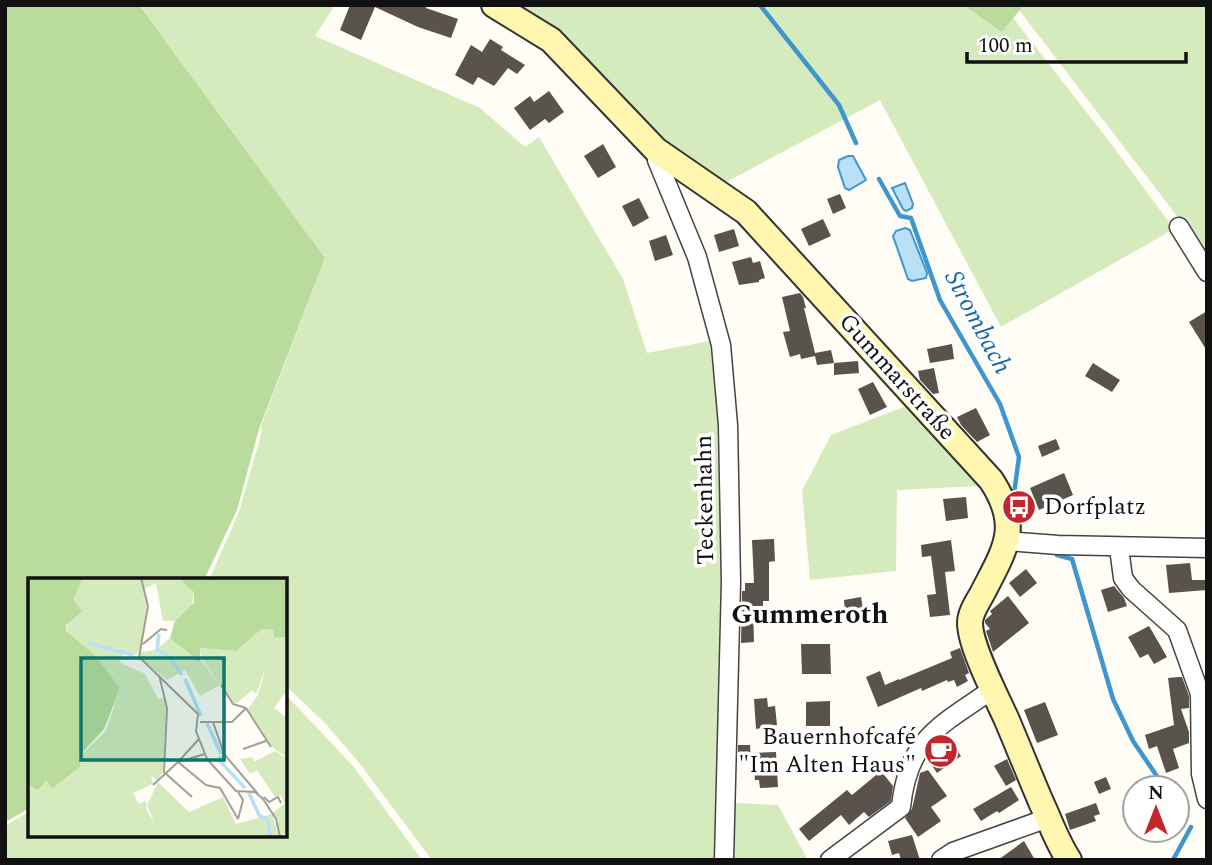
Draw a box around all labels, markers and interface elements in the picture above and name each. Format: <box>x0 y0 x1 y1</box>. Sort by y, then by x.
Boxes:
scale bar <box>967 21 1186 65</box>
text: 100 m <box>978 30 1033 62</box>
water label: Strombach <box>934 263 1022 381</box>
street label: Gummarstraße <box>830 305 964 449</box>
street label: Teckenhahn <box>686 435 724 565</box>
bus stop icon: Dorfplatz <box>1000 488 1038 526</box>
place label: Dorfplatz <box>1044 489 1146 525</box>
inset map <box>28 578 287 837</box>
district label: Gummeroth <box>731 593 889 636</box>
place label: Bauernhofcafé "Im Alten Haus" <box>738 719 916 783</box>
cafe icon: Bauernhofcafé "Im Alten Haus" <box>922 732 960 770</box>
north arrow <box>1121 774 1191 844</box>
text: N <box>1148 779 1164 808</box>

